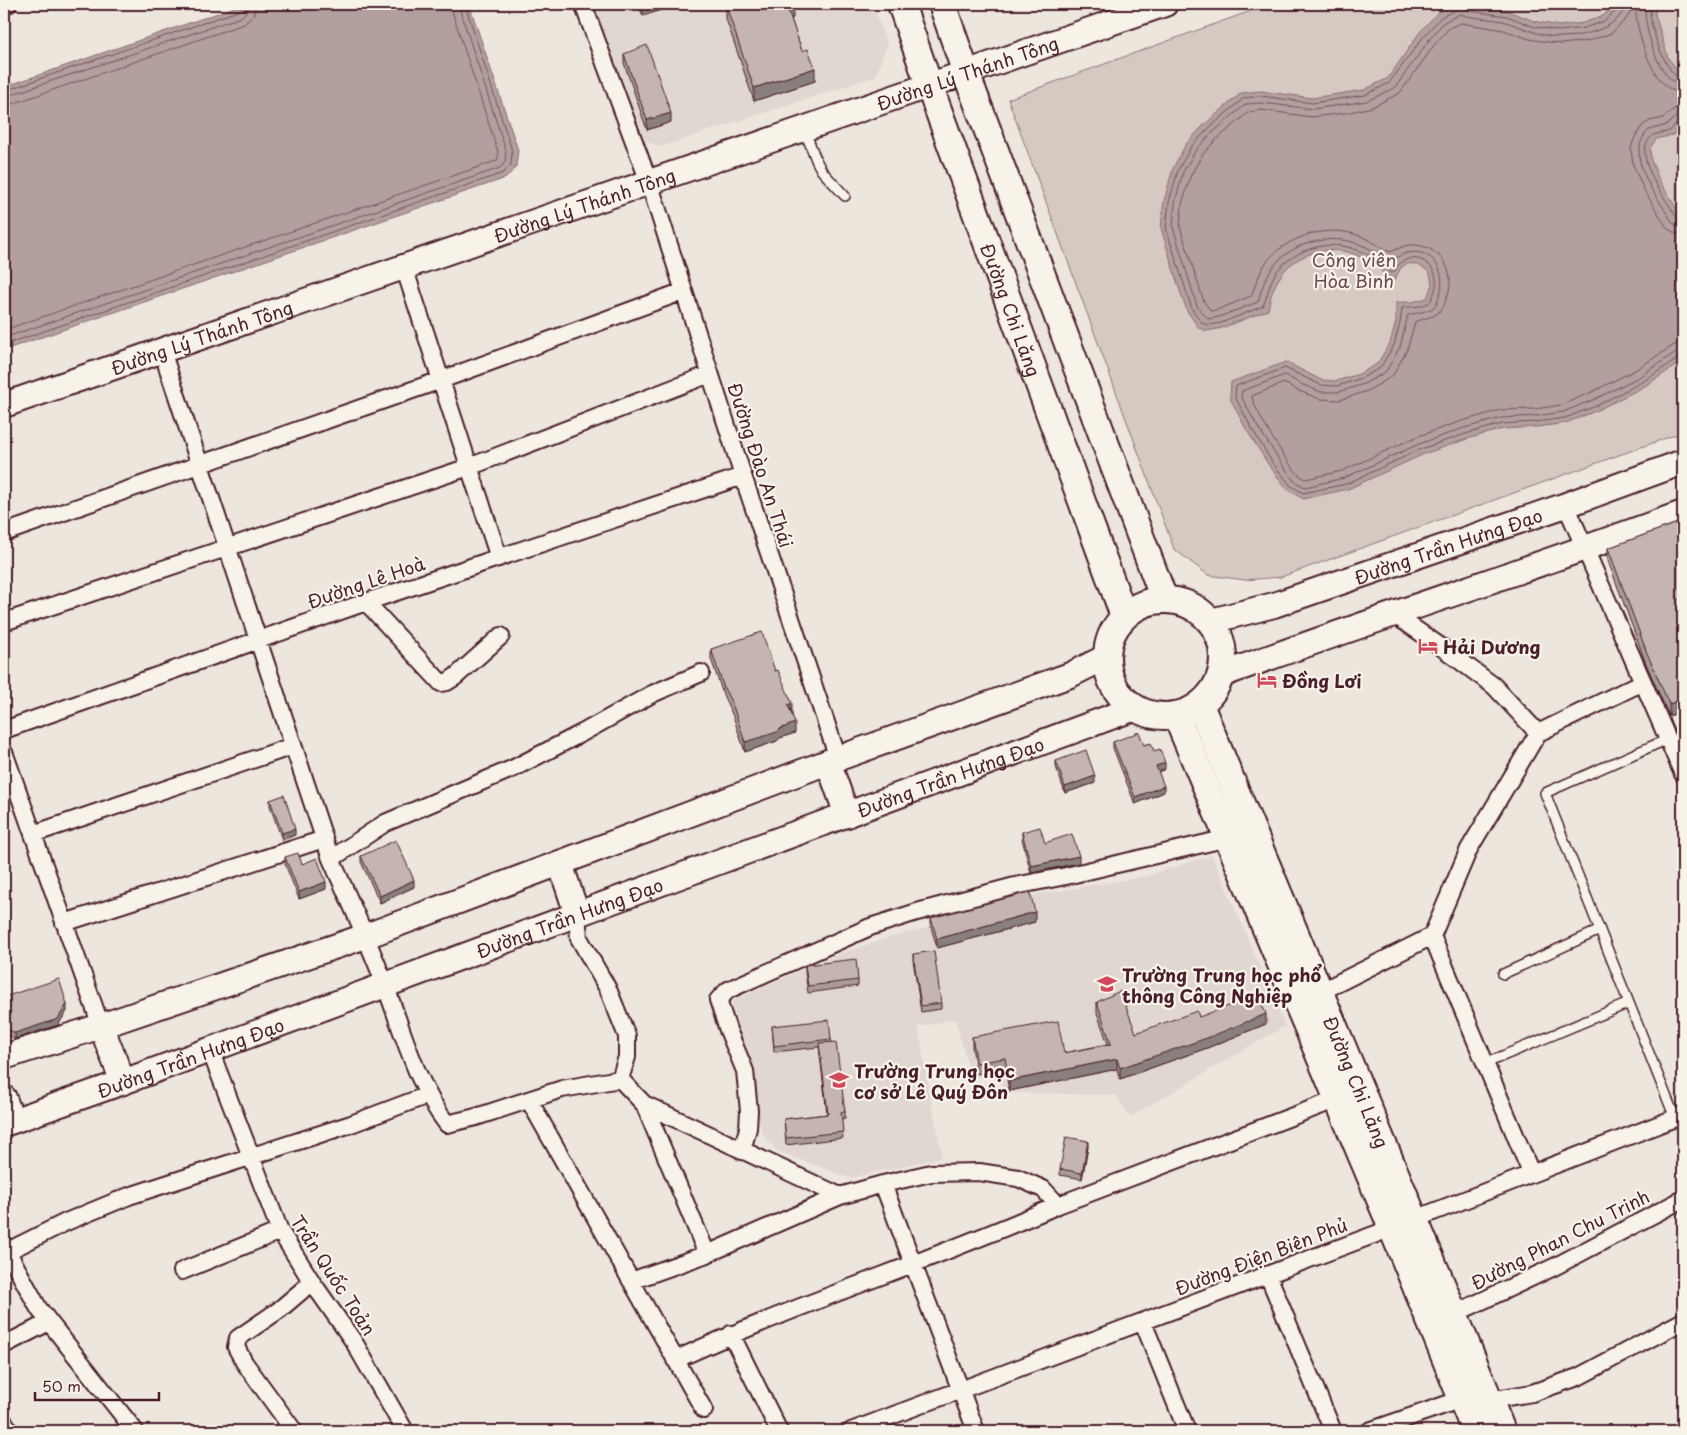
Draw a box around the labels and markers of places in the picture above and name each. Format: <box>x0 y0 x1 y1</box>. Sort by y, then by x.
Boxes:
place label: Hải Dương <box>1443 633 1541 660</box>
hotel icon: Hải Dương <box>1417 635 1439 657</box>
place label: Đồng Lơi <box>1282 667 1362 694</box>
hotel icon: Đồng Lơi <box>1256 669 1278 691</box>
place label: Trường Trung học phổ thông Công Nghiệp <box>1122 961 1323 1009</box>
school or university icon: Trường Trung học phổ thông Công Nghiệp <box>1096 973 1118 995</box>
place label: Trường Trung học cơ sở Lê Quý Đôn <box>854 1057 1015 1105</box>
school or university icon: Trường Trung học cơ sở Lê Quý Đôn <box>828 1069 850 1091</box>

